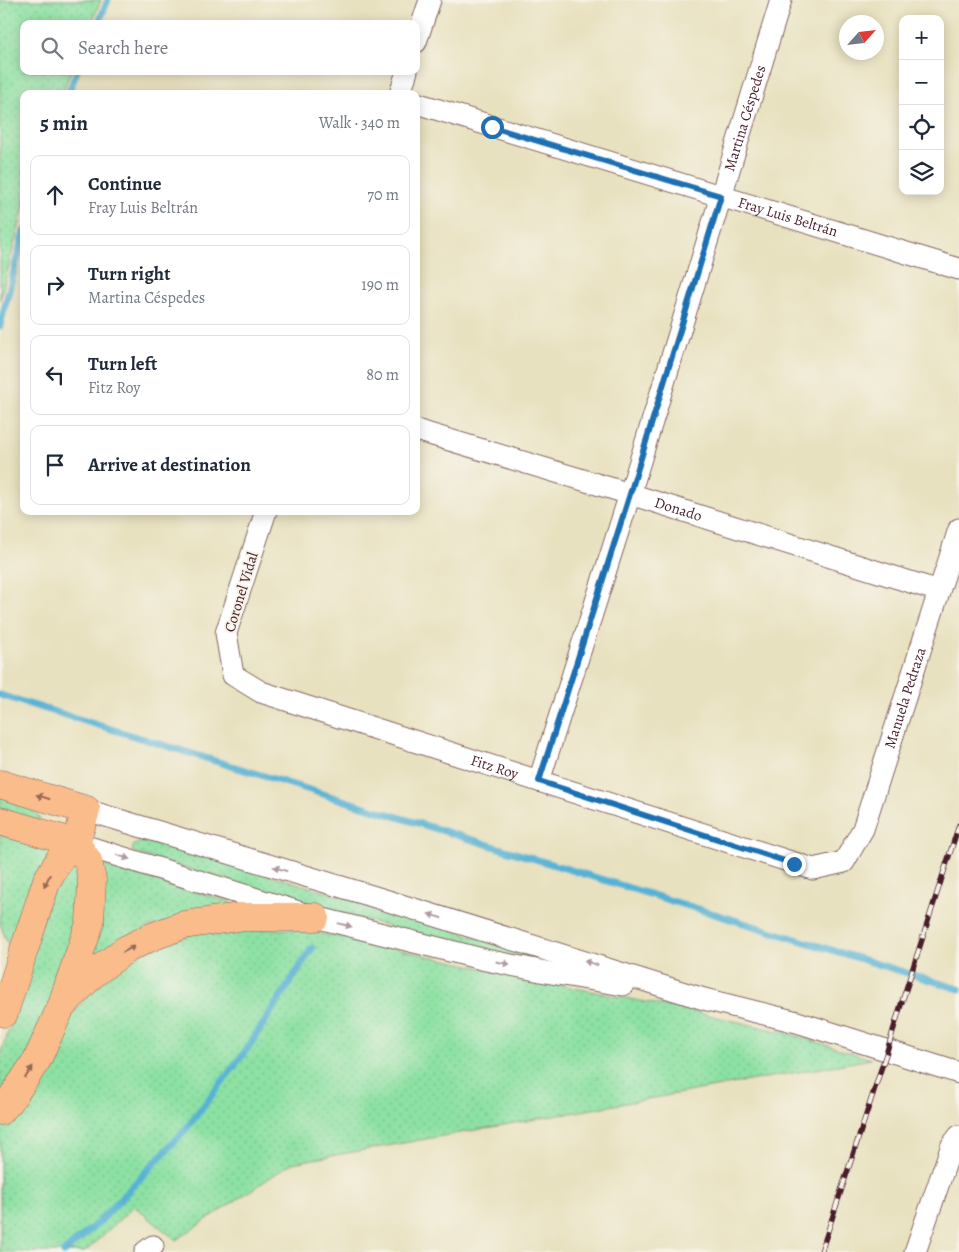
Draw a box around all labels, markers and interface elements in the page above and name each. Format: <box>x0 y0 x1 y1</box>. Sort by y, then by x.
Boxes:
north arrow <box>839 15 884 60</box>
map controls <box>899 15 944 195</box>
button: + <box>899 15 944 60</box>
search box <box>20 20 420 75</box>
icon: search <box>38 34 66 62</box>
text: Search here <box>78 35 168 61</box>
button: − <box>899 60 944 105</box>
street label: Martina Céspedes <box>719 63 771 174</box>
button: locate <box>899 105 944 150</box>
text: 5 min <box>40 109 88 137</box>
text: Walk · 340 m <box>319 112 400 134</box>
route start <box>481 116 504 139</box>
button: layers <box>899 150 944 195</box>
text: Continue <box>88 171 162 197</box>
icon: ahead <box>41 181 69 209</box>
text: 70 m <box>367 184 399 206</box>
street label: Fray Luis Beltrán <box>736 192 840 241</box>
text: Fray Luis Beltrán <box>88 197 198 219</box>
text: Turn right <box>88 261 170 287</box>
icon: right <box>41 271 69 299</box>
text: 190 m <box>361 274 399 296</box>
text: Martina Céspedes <box>88 287 205 309</box>
text: Turn left <box>88 351 157 377</box>
icon: left <box>41 361 69 389</box>
text: 80 m <box>366 364 399 386</box>
text: Fitz Roy <box>88 377 140 399</box>
icon: arrive <box>41 451 69 479</box>
text: Arrive at destination <box>88 452 251 478</box>
street label: Donado <box>652 492 705 526</box>
street label: Coronel Vidal <box>219 549 263 634</box>
street label: Manuela Pedraza <box>879 645 931 751</box>
street label: Fitz Roy <box>468 750 521 784</box>
one-way arrow <box>36 793 51 801</box>
route end <box>783 853 806 876</box>
one-way arrow <box>116 854 131 862</box>
one-way arrow <box>272 864 287 872</box>
one-way arrow <box>43 874 51 888</box>
one-way arrow <box>428 911 443 919</box>
one-way arrow <box>338 921 353 929</box>
one-way arrow <box>121 945 136 953</box>
one-way arrow <box>583 959 598 967</box>
one-way arrow <box>496 960 512 968</box>
one-way arrow <box>24 1066 33 1079</box>

